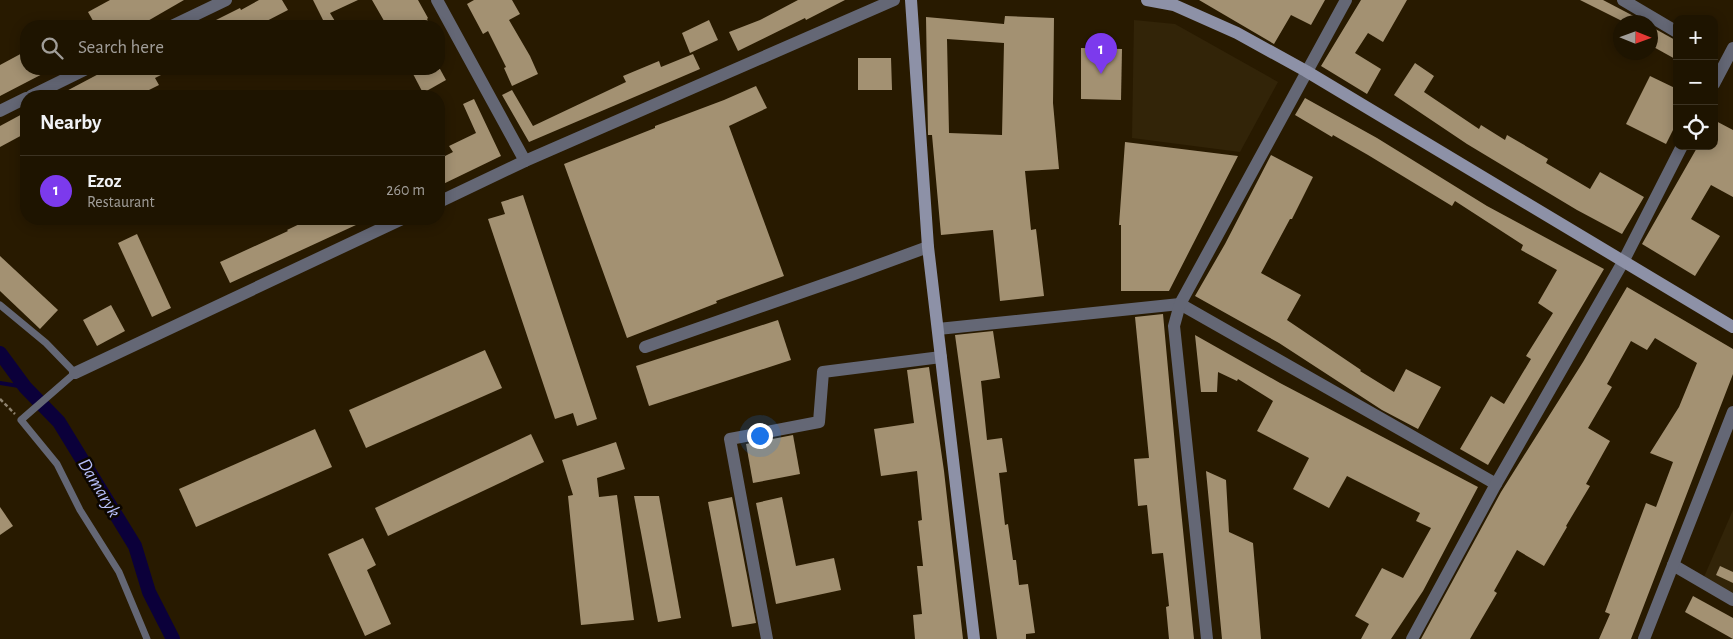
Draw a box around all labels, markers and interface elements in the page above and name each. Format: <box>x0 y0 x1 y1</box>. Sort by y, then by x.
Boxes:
north arrow <box>1613 15 1658 60</box>
map controls <box>1673 15 1718 150</box>
button: + <box>1673 15 1718 60</box>
search box <box>20 20 445 75</box>
pin: 1 <box>1085 33 1117 74</box>
icon: search <box>38 34 66 62</box>
text: Search here <box>78 38 164 57</box>
button: − <box>1673 60 1718 105</box>
button: locate <box>1673 105 1718 150</box>
text: Nearby <box>40 112 101 133</box>
text: Ezoz <box>87 172 122 191</box>
text: 1 <box>53 182 59 198</box>
text: 260 m <box>386 182 425 198</box>
text: Restaurant <box>87 194 155 210</box>
your location <box>747 423 773 449</box>
water label: Damaryk <box>74 455 124 521</box>

